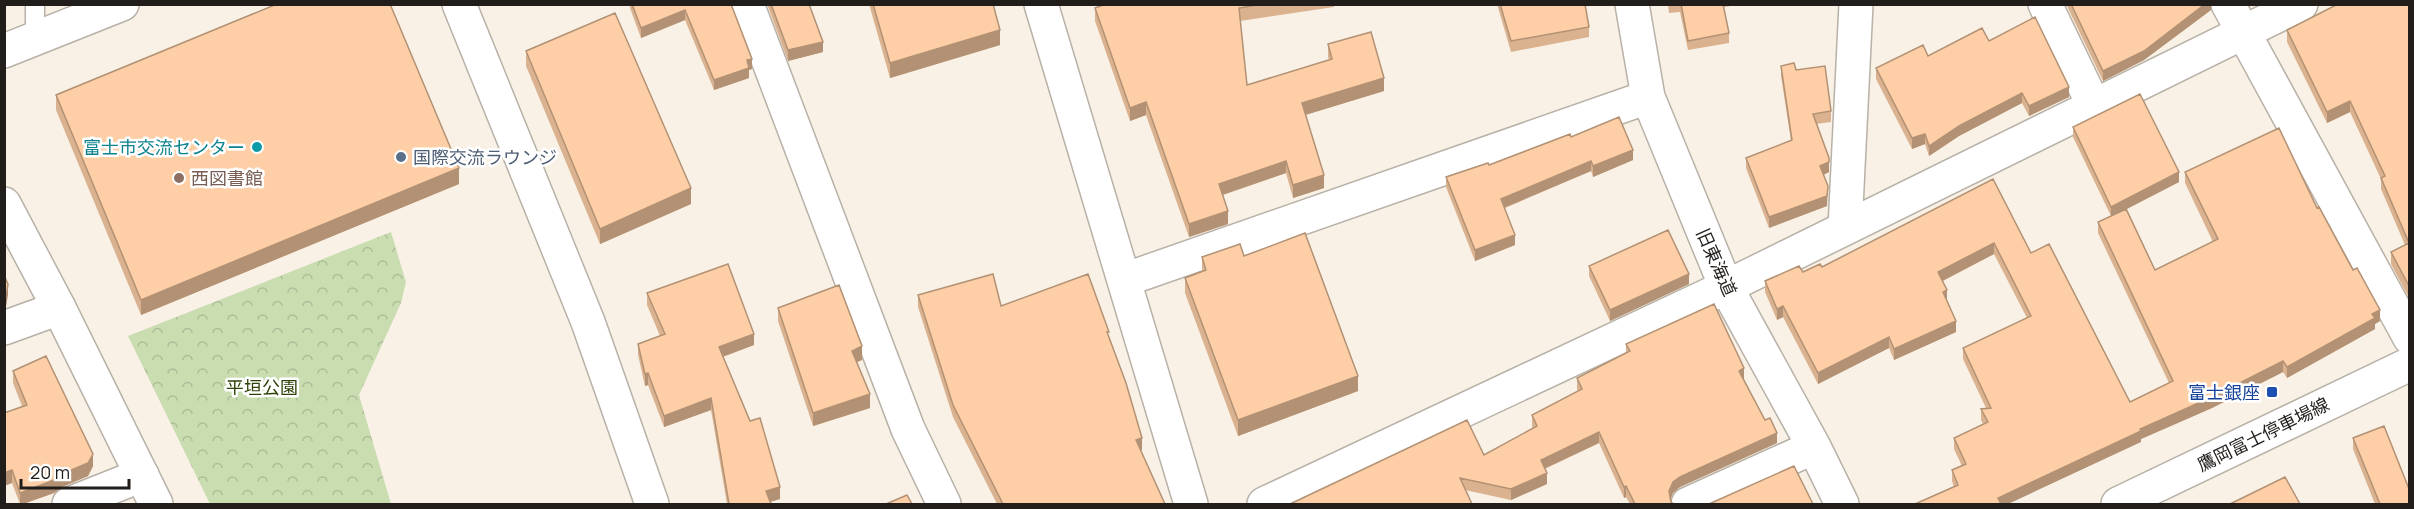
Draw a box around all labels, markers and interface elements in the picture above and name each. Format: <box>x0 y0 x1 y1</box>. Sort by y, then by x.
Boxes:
place label: 富士市交流センター <box>83 135 245 159</box>
marker: 富士市交流センター <box>250 140 264 154</box>
place label: 国際交流ラウンジ <box>413 145 557 169</box>
marker: 国際交流ラウンジ <box>394 150 408 164</box>
place label: 西図書館 <box>191 166 263 190</box>
marker: 西図書館 <box>172 171 186 185</box>
street label: 旧東海道 <box>1691 224 1743 300</box>
park label: 平垣公園 <box>226 375 298 399</box>
place label: 富士銀座 <box>2188 380 2260 404</box>
marker: 富士銀座 <box>2265 385 2279 399</box>
street label: 鷹岡富士停車場線 <box>2193 392 2333 476</box>
scale bar <box>21 452 129 490</box>
text: 20 m <box>30 460 70 484</box>

